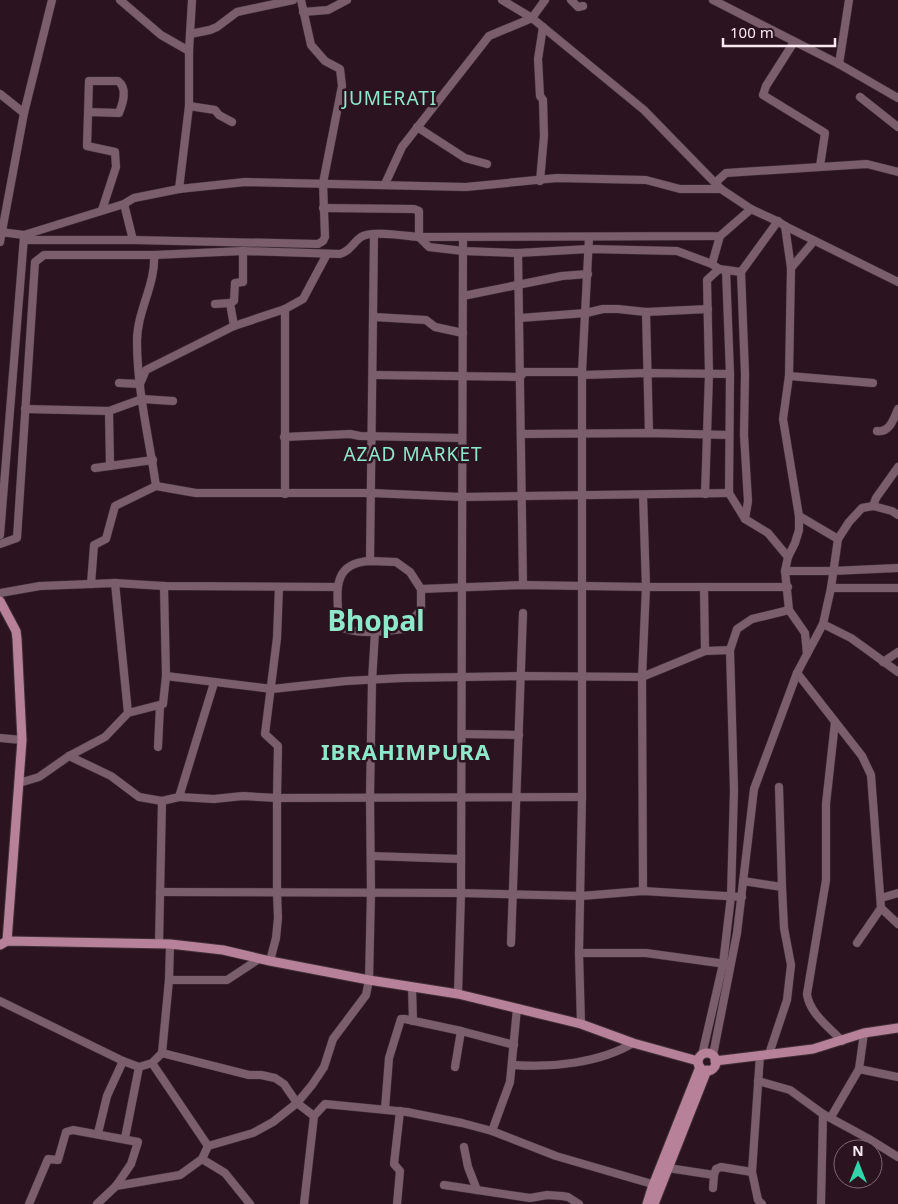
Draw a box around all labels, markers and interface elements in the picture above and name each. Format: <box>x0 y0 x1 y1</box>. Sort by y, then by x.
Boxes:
scale bar <box>723 15 836 47</box>
text: 100 m <box>730 22 774 42</box>
district label: JUMERATI <box>341 85 437 111</box>
district label: AZAD MARKET <box>343 441 483 467</box>
district label: Bhopal <box>327 601 425 639</box>
district label: IBRAHIMPURA <box>321 736 491 766</box>
north arrow <box>833 1139 883 1189</box>
text: N <box>852 1141 864 1160</box>

